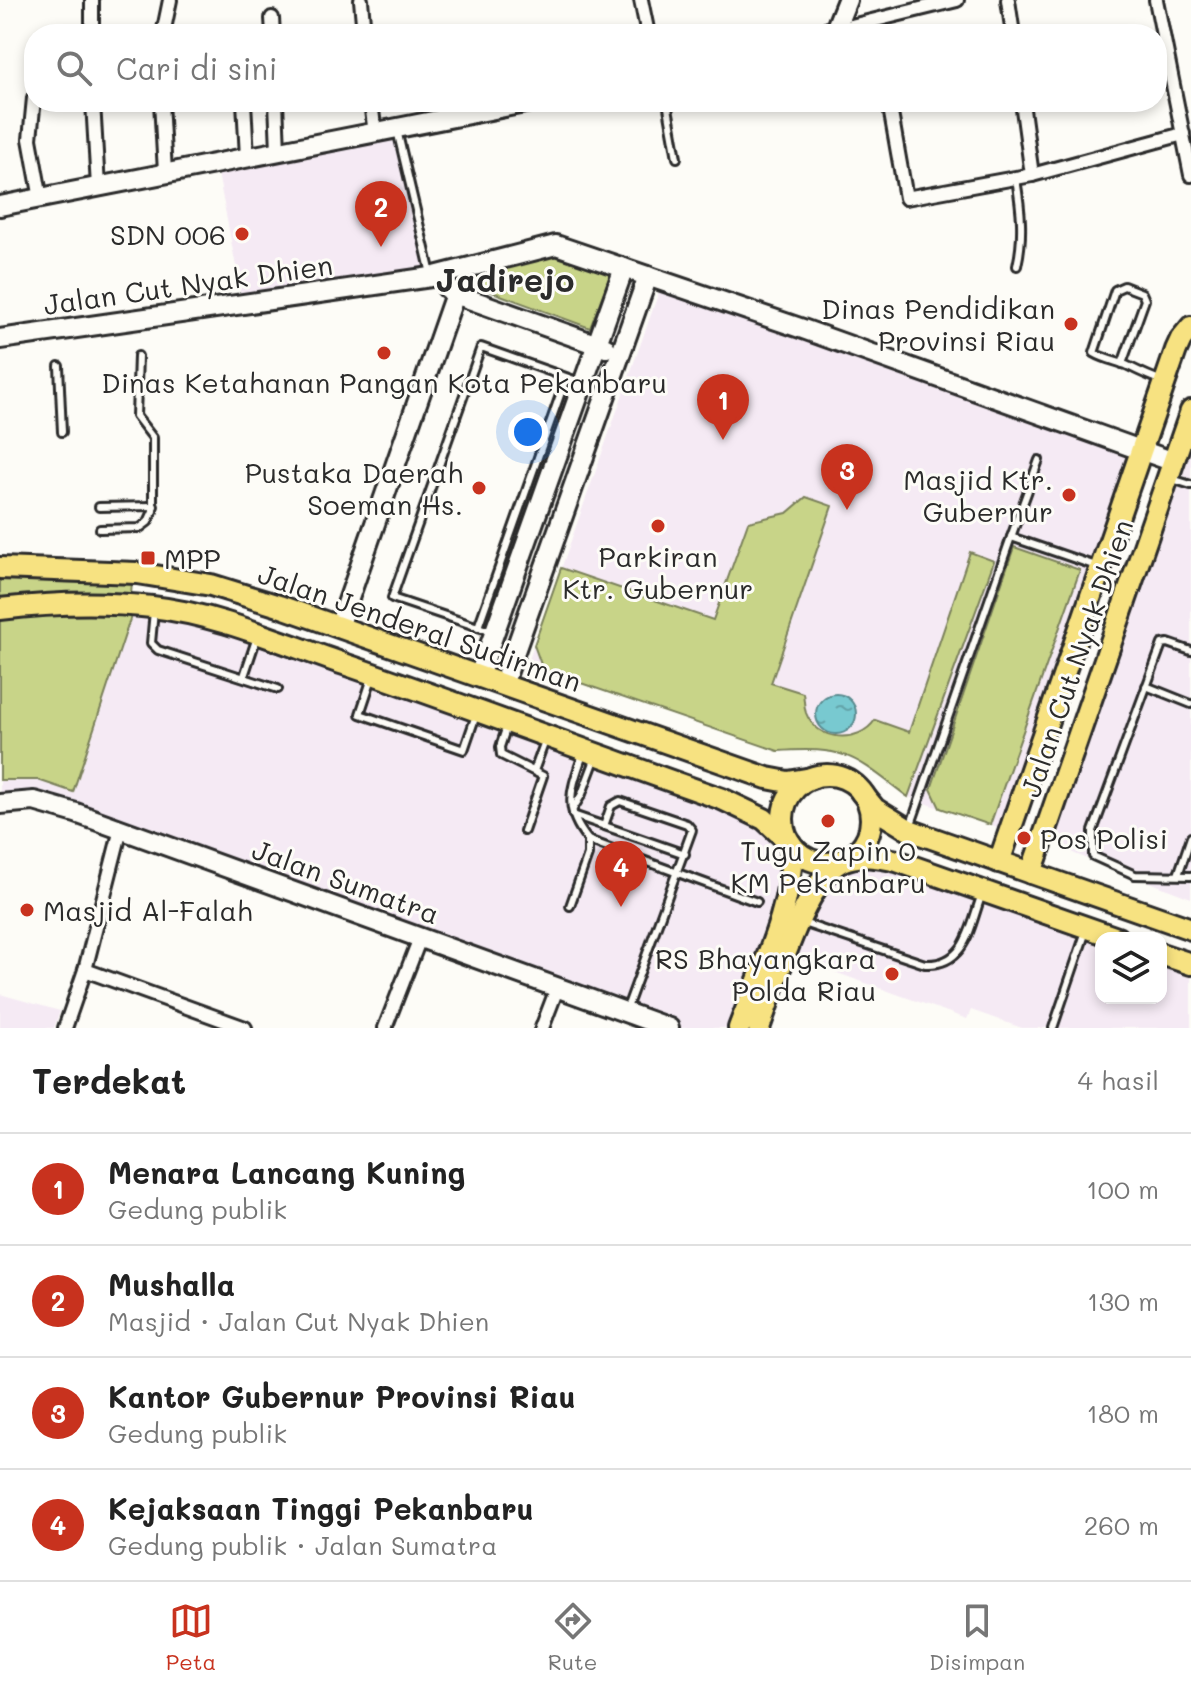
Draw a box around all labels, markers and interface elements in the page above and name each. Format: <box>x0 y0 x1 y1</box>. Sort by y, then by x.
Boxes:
search box <box>24 24 1167 112</box>
icon: search <box>52 46 96 90</box>
text: Cari di sini <box>116 48 277 88</box>
pin: 2 <box>355 181 407 247</box>
place label: SDN 006 <box>110 216 226 252</box>
marker: SDN 006 <box>233 225 251 243</box>
street label: Jalan Cut Nyak Dhien <box>41 246 335 322</box>
district label: Jadirejo <box>436 258 574 300</box>
place label: Dinas Pendidikan Provinsi Riau <box>821 290 1055 358</box>
marker: Dinas Pendidikan Provinsi Riau <box>1062 315 1080 333</box>
marker: Dinas Ketahanan Pangan Kota Pekanbaru <box>375 344 393 362</box>
place label: Dinas Ketahanan Pangan Kota Pekanbaru <box>101 364 667 400</box>
pin: 1 <box>697 374 749 440</box>
your location <box>508 412 548 452</box>
pin: 3 <box>821 444 873 510</box>
place label: Pustaka Daerah Soeman Hs. <box>245 454 463 522</box>
place label: Masjid Ktr. Gubernur <box>903 461 1053 529</box>
marker: Pustaka Daerah Soeman Hs. <box>470 479 488 497</box>
marker: Masjid Ktr. Gubernur <box>1060 486 1078 504</box>
street label: Jalan Cut Nyak Dhien <box>1012 514 1140 802</box>
marker: Parkiran Ktr. Gubernur <box>649 517 667 535</box>
place label: Parkiran Ktr. Gubernur <box>563 538 753 606</box>
place label: MPP <box>164 540 221 576</box>
marker: MPP <box>139 549 157 567</box>
street label: Jalan Jenderal Sudirman <box>254 555 586 699</box>
marker: Tugu Zapin 0 KM Pekanbaru <box>819 812 837 830</box>
place label: Pos Polisi <box>1040 820 1168 856</box>
marker: Pos Polisi <box>1015 829 1033 847</box>
street label: Jalan Sumatra <box>248 830 444 932</box>
place label: Tugu Zapin 0 KM Pekanbaru <box>730 832 926 900</box>
pin: 4 <box>595 841 647 907</box>
place label: Masjid Al-Falah <box>43 892 253 928</box>
marker: Masjid Al-Falah <box>18 901 36 919</box>
map controls <box>1095 932 1167 1004</box>
button: layers <box>1095 932 1167 1004</box>
place label: RS Bhayangkara Polda Riau <box>655 940 876 1008</box>
marker: RS Bhayangkara Polda Riau <box>883 965 901 983</box>
text: Terdekat <box>32 1058 186 1103</box>
text: 4 hasil <box>1077 1063 1159 1097</box>
text: Menara Lancang Kuning <box>108 1152 465 1192</box>
text: 1 <box>52 1172 64 1206</box>
text: 100 m <box>1086 1172 1159 1206</box>
text: Gedung publik <box>108 1192 287 1226</box>
text: Mushalla <box>108 1264 235 1304</box>
text: 2 <box>51 1284 65 1318</box>
text: 130 m <box>1087 1284 1159 1318</box>
text: Masjid · Jalan Cut Nyak Dhien <box>108 1304 489 1338</box>
text: Kantor Gubernur Provinsi Riau <box>108 1376 576 1416</box>
text: 3 <box>50 1396 66 1430</box>
text: 180 m <box>1087 1396 1159 1430</box>
text: Gedung publik <box>108 1416 287 1450</box>
text: Kejaksaan Tinggi Pekanbaru <box>108 1488 534 1528</box>
text: 4 <box>50 1508 66 1542</box>
text: 260 m <box>1084 1508 1159 1542</box>
text: Gedung publik · Jalan Sumatra <box>108 1528 497 1562</box>
tab: Peta <box>166 1599 216 1676</box>
tab: Rute <box>548 1599 597 1676</box>
tab: Disimpan <box>929 1599 1025 1676</box>

